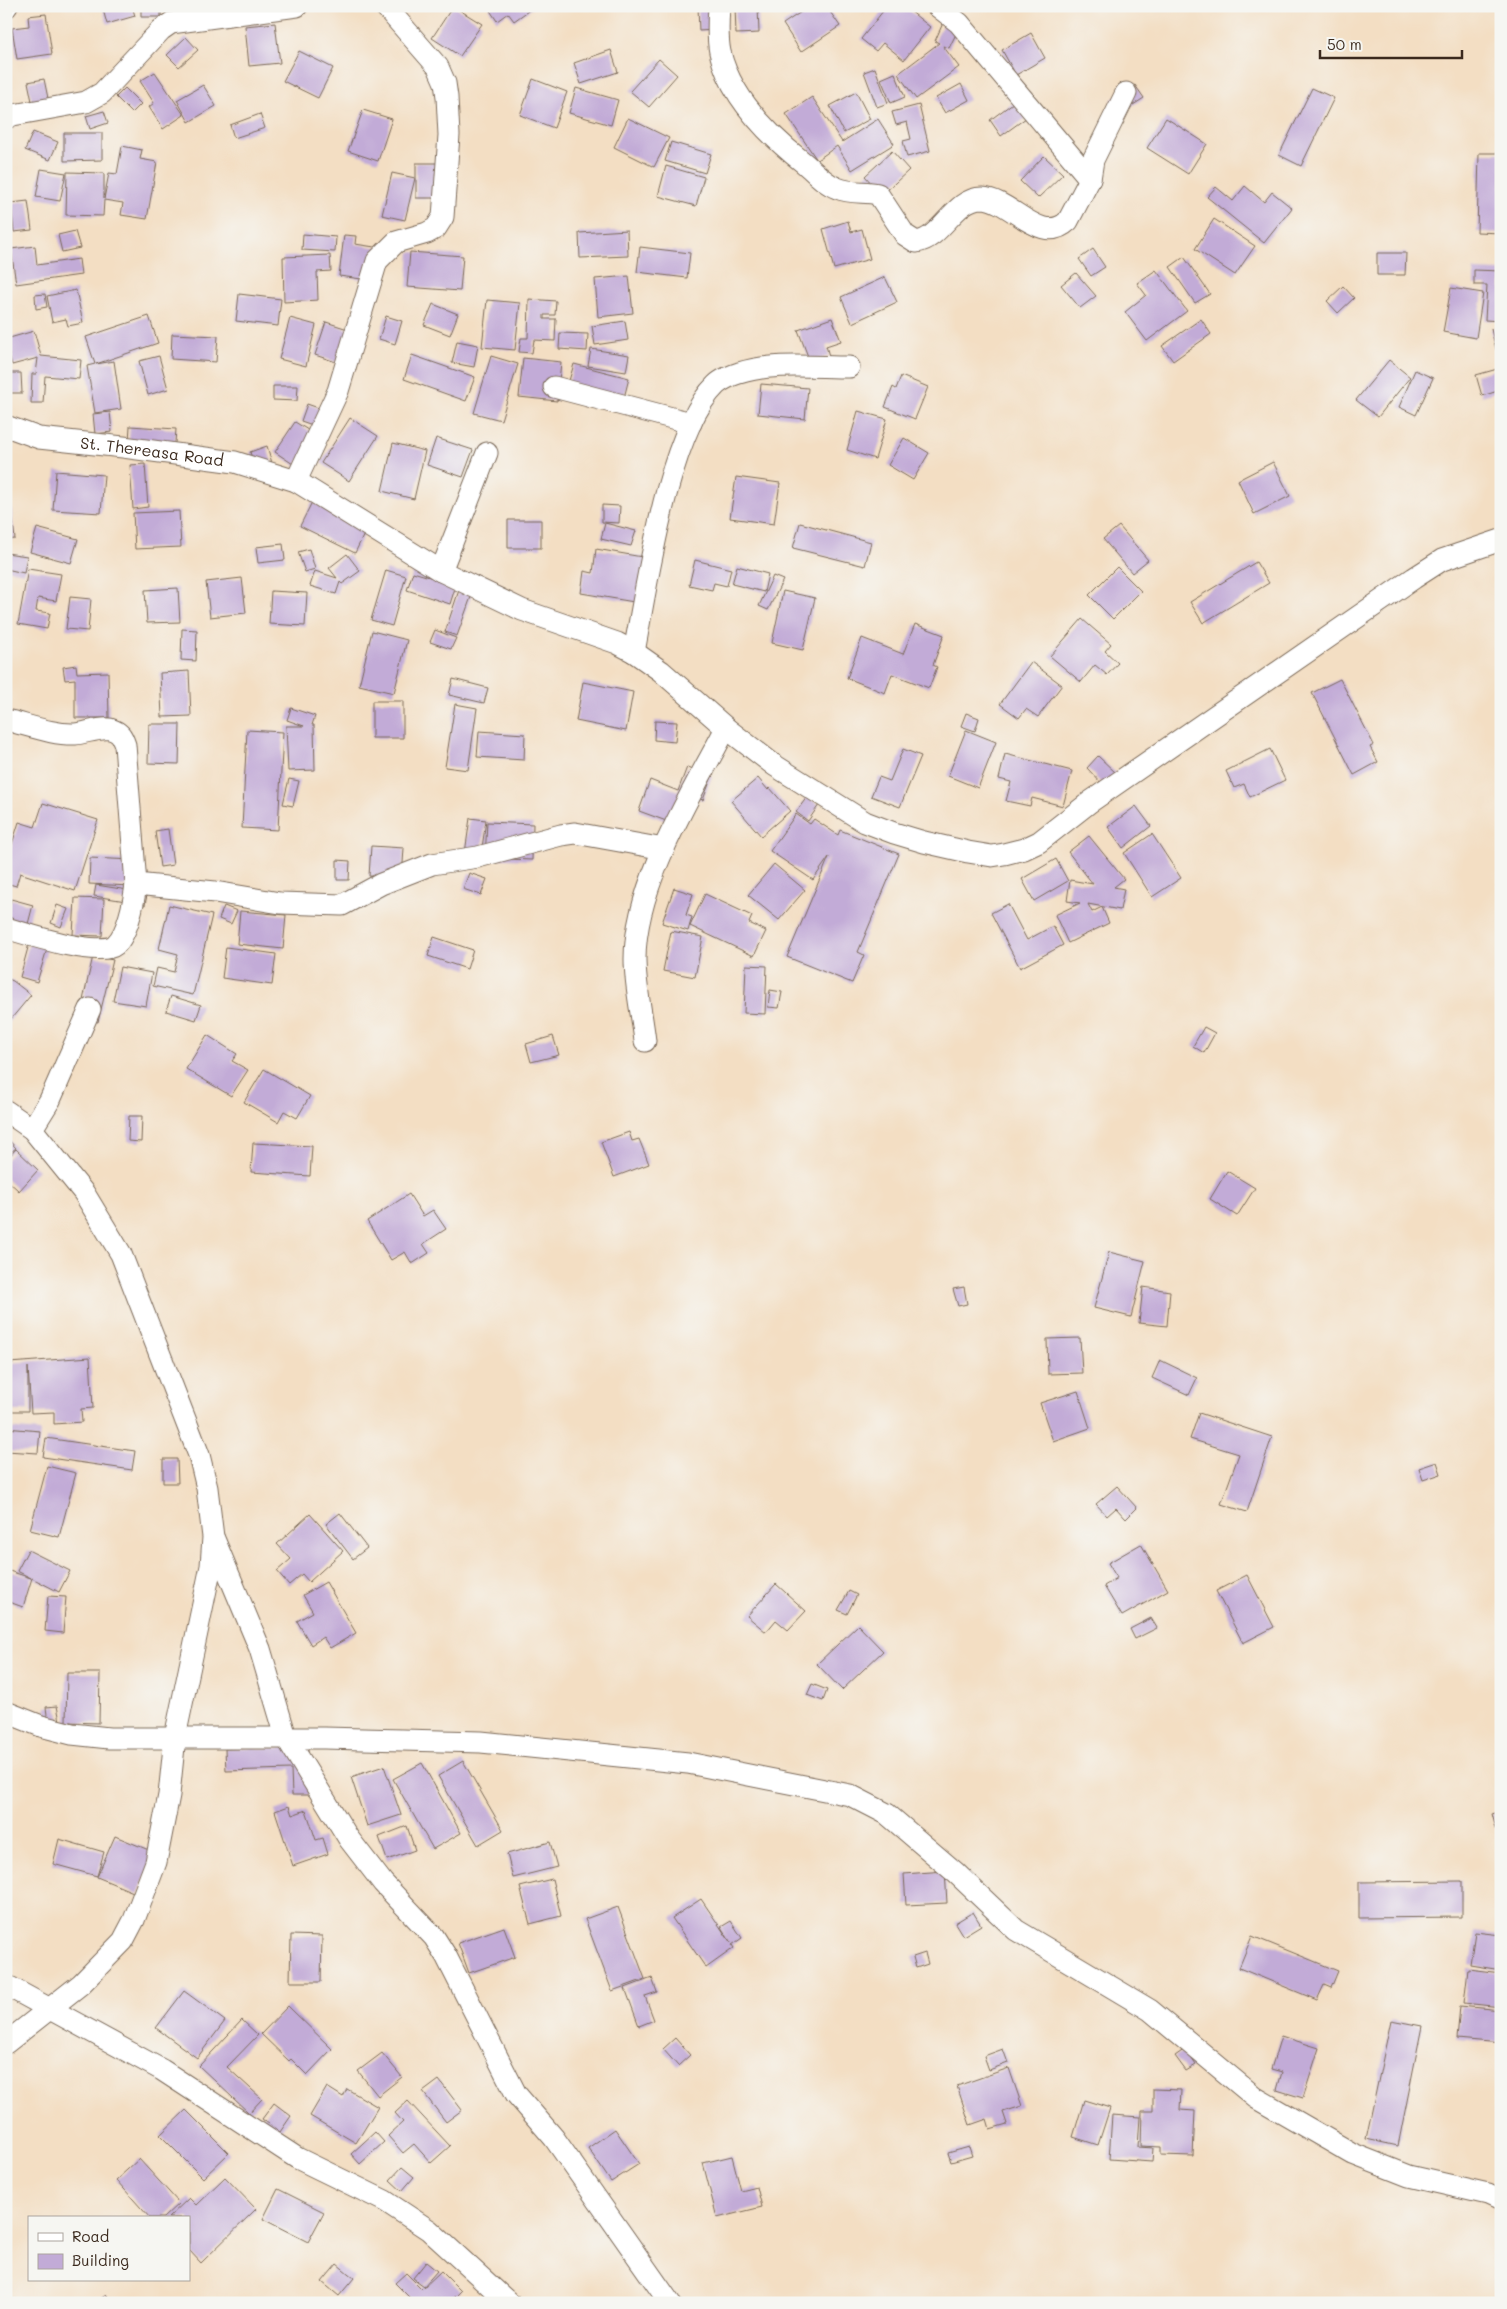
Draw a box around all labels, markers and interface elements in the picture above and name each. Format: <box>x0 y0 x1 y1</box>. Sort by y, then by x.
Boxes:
scale bar <box>1320 28 1462 60</box>
text: 50 m <box>1327 34 1362 54</box>
street label: St. Thereasa Road <box>79 431 225 470</box>
legend <box>28 2216 190 2282</box>
text: Road <box>72 2226 109 2246</box>
text: Building <box>72 2250 129 2270</box>

